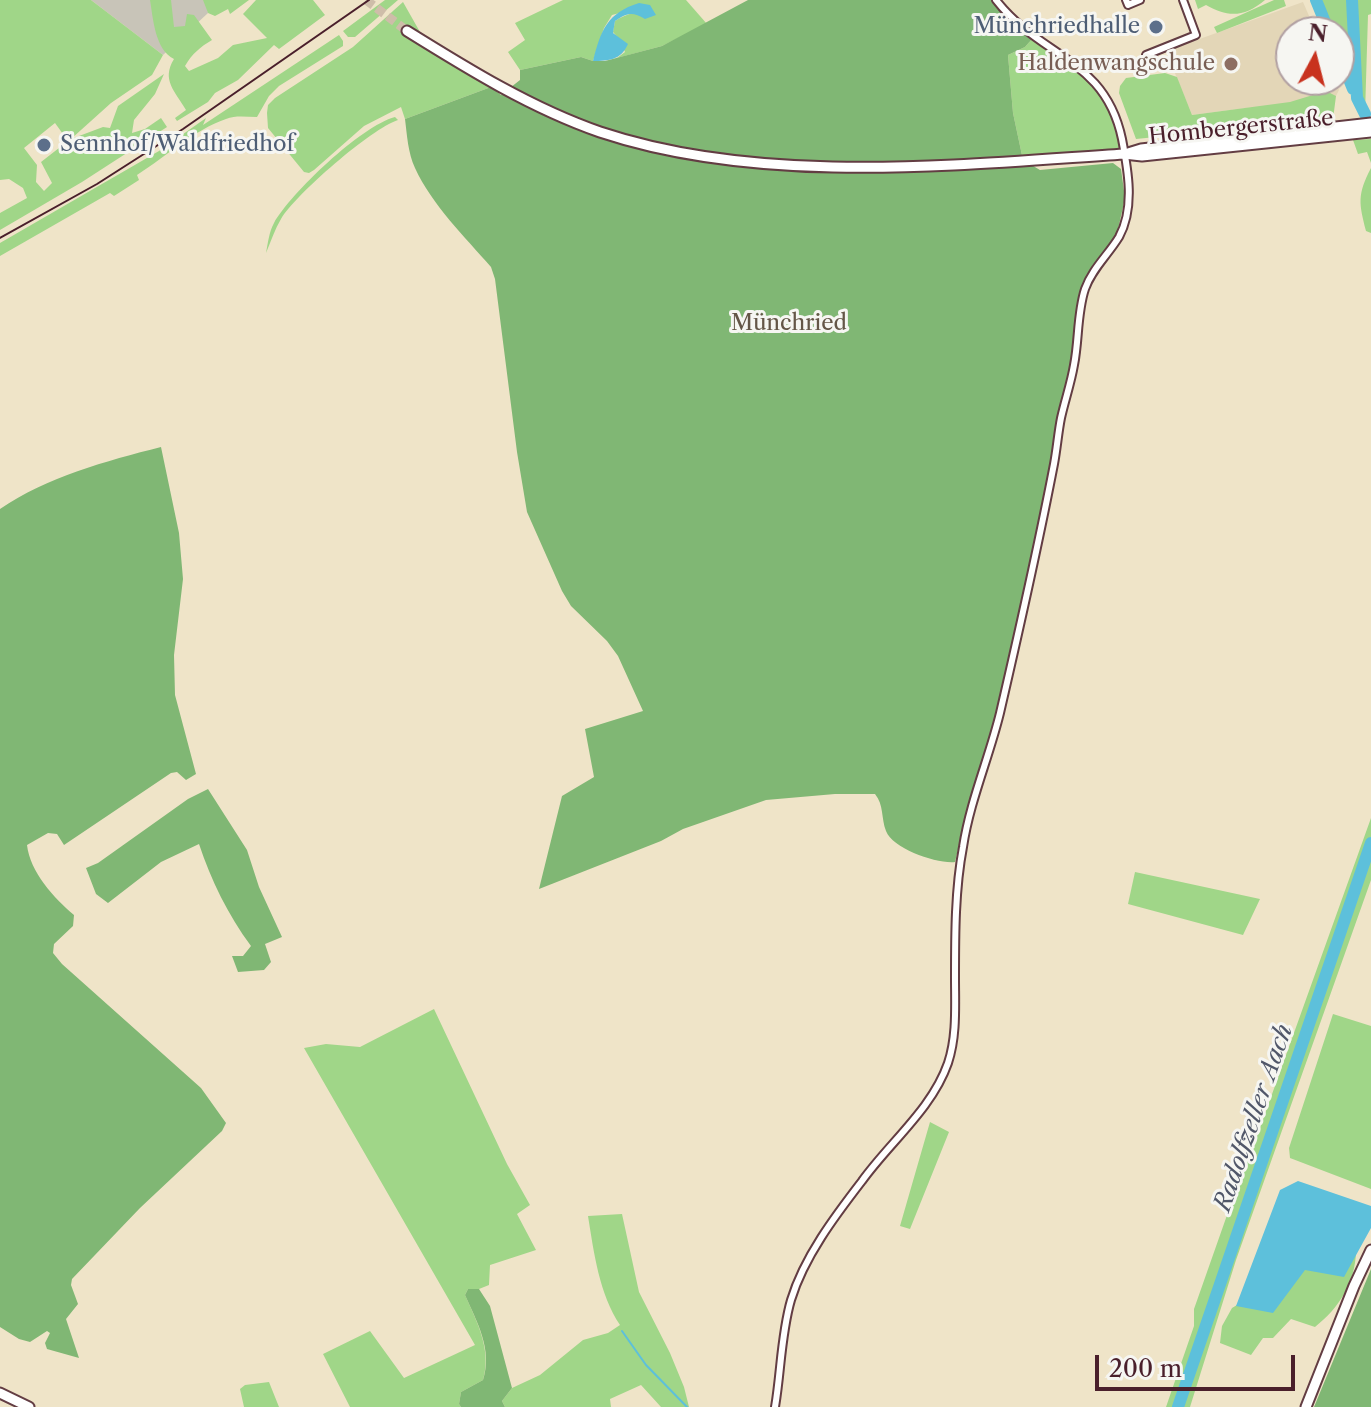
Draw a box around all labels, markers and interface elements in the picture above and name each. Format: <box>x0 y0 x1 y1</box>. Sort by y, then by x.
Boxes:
place label: Münchriedhalle <box>973 14 1140 40</box>
north arrow <box>1275 16 1355 96</box>
marker: Münchriedhalle <box>1147 18 1165 36</box>
text: N <box>1307 19 1329 48</box>
place label: Haldenwangschule <box>1017 51 1215 77</box>
marker: Haldenwangschule <box>1222 55 1240 73</box>
street label: Hombergerstraße <box>1147 105 1335 151</box>
place label: Sennhof/Waldfriedhof <box>60 132 294 158</box>
marker: Sennhof/Waldfriedhof <box>35 136 53 154</box>
park label: Münchried <box>731 311 847 337</box>
water label: Radolfzeller Aach <box>1209 1021 1299 1215</box>
scale bar <box>1099 1339 1299 1389</box>
text: 200 m <box>1109 1354 1182 1383</box>

